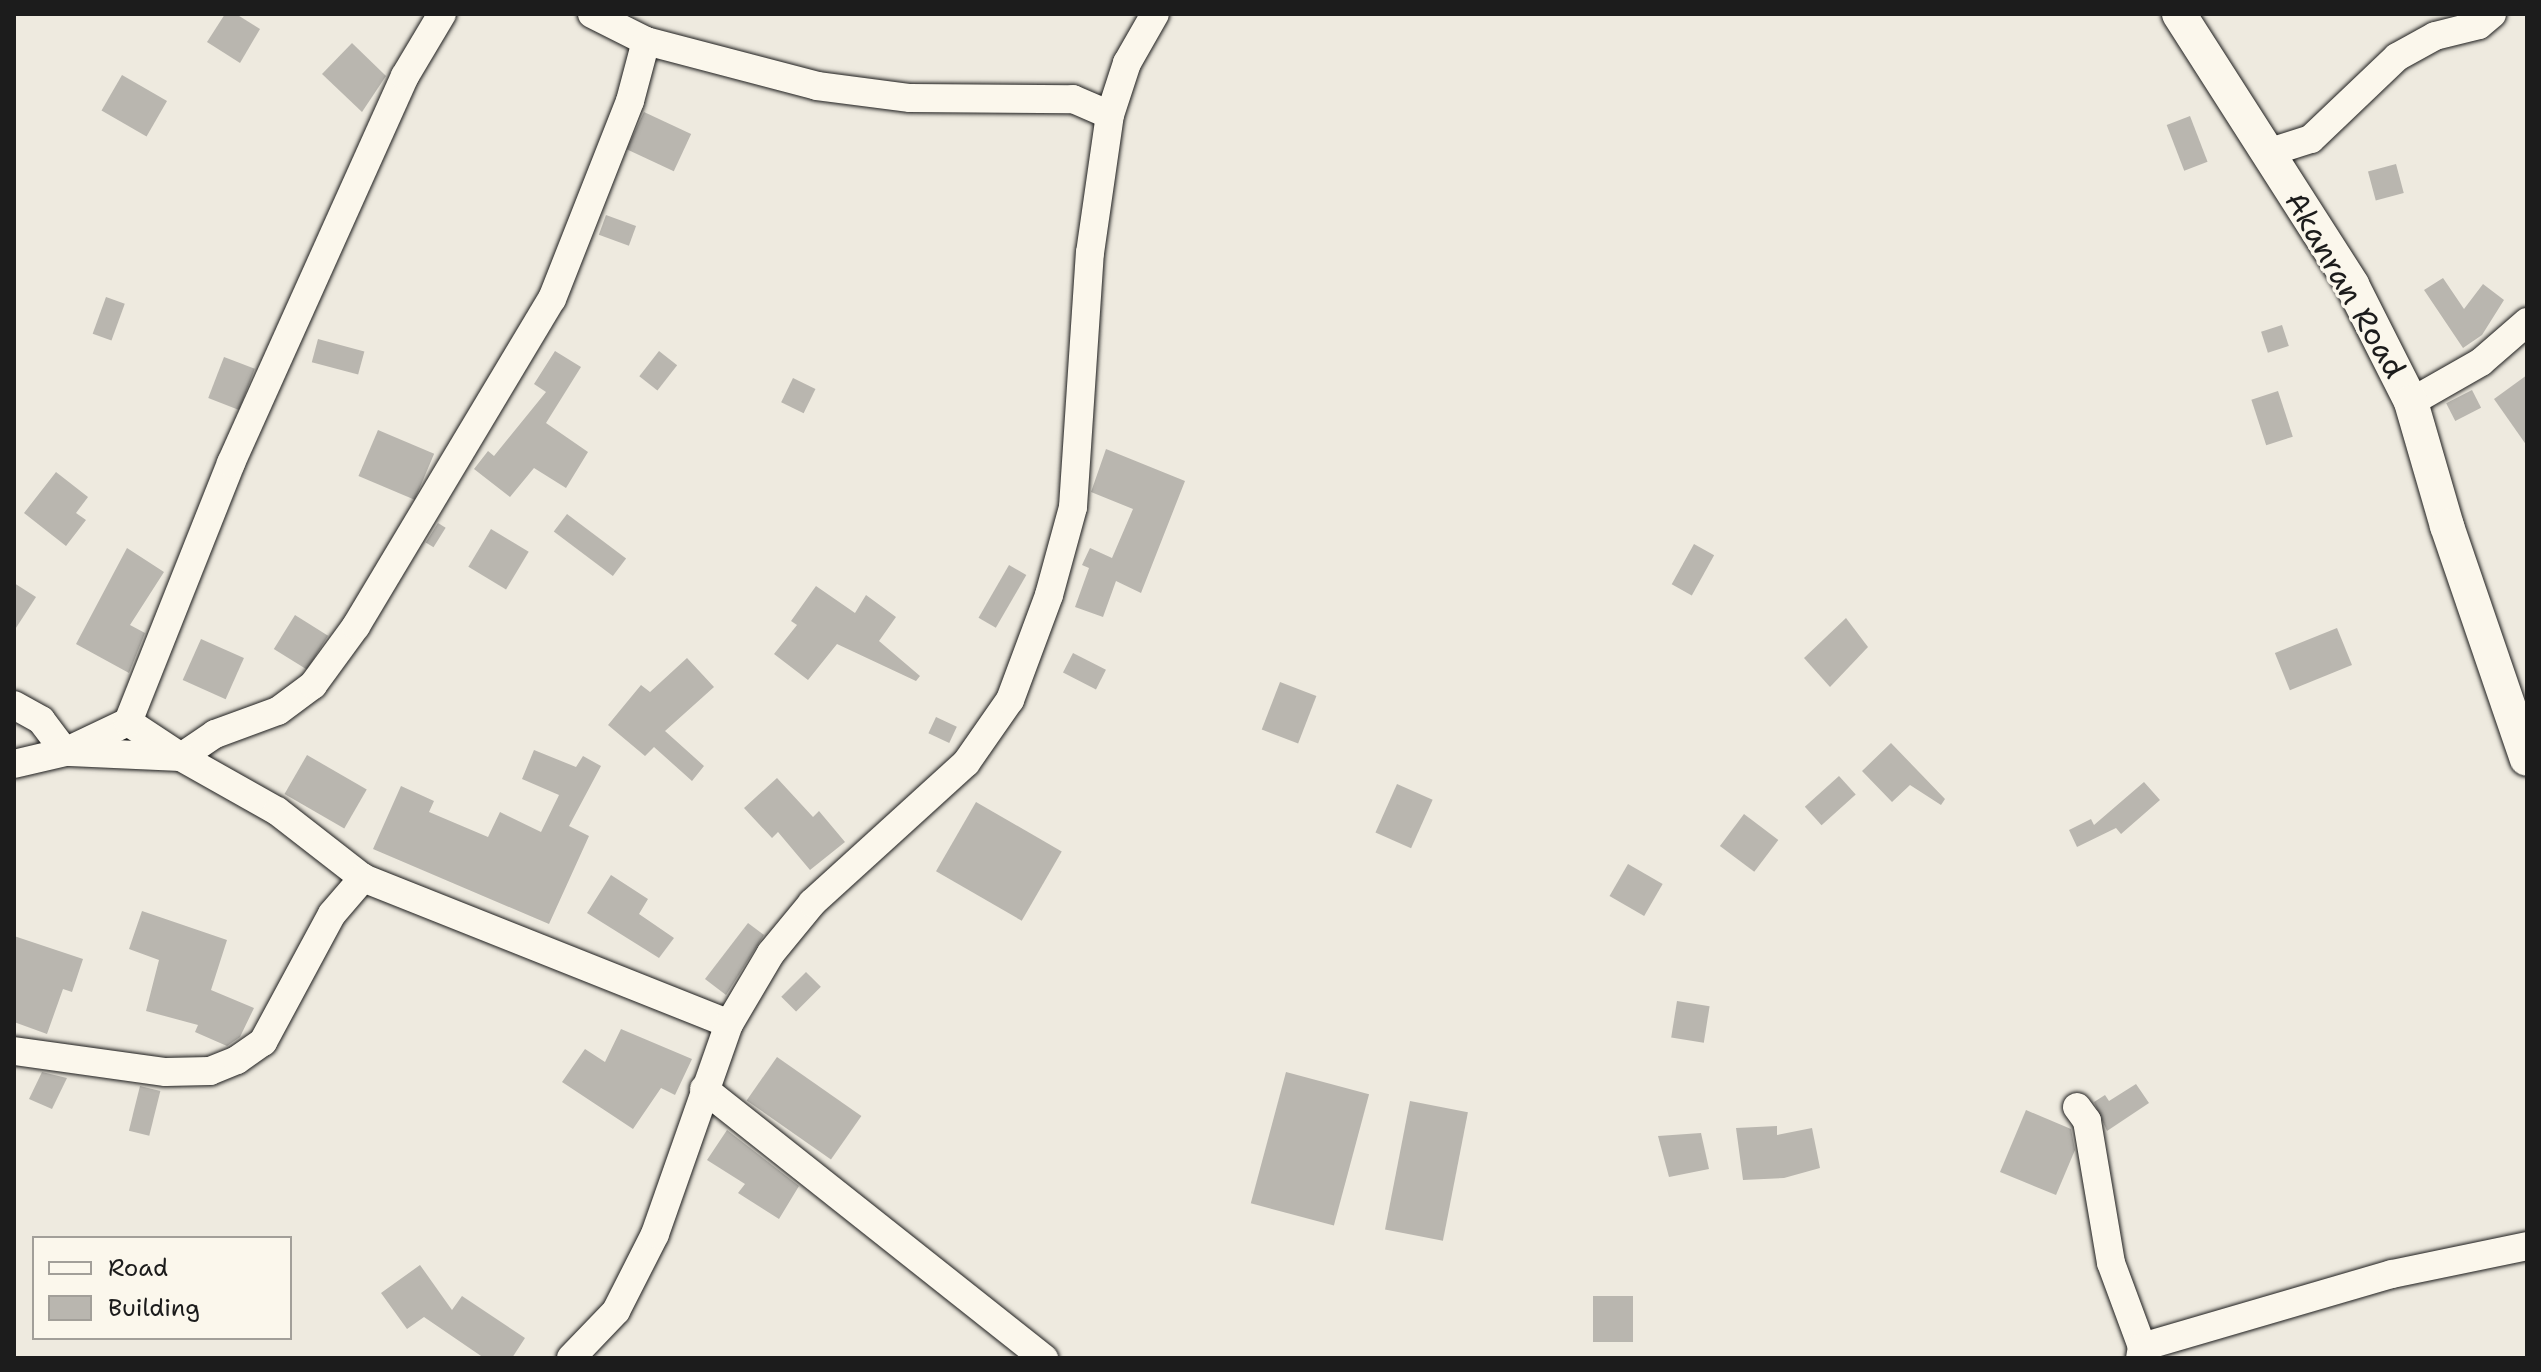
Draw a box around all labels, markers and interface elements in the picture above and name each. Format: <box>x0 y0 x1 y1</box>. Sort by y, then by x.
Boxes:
street label: Akanran Road <box>2277 185 2413 385</box>
legend <box>32 1236 292 1340</box>
text: Road <box>108 1252 168 1284</box>
text: Building <box>108 1292 200 1324</box>

